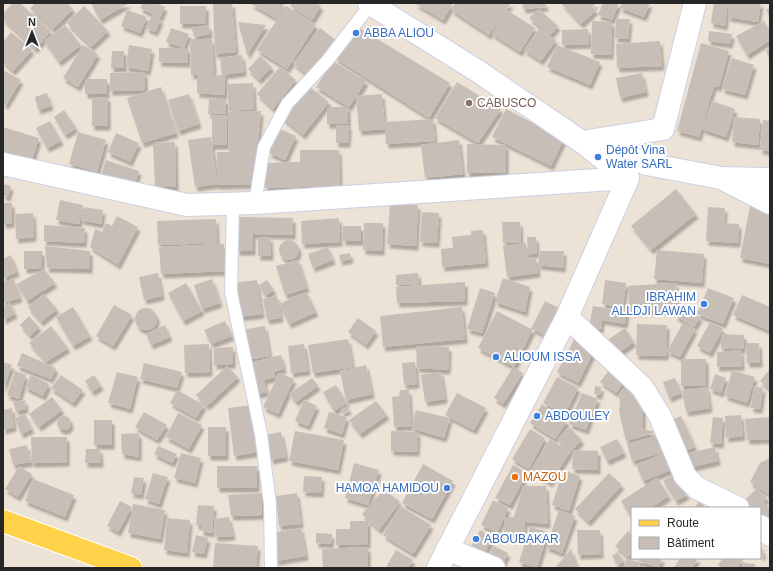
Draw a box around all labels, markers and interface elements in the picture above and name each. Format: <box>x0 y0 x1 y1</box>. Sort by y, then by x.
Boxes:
north arrow <box>12 12 52 52</box>
text: N <box>28 16 36 28</box>
place label: ABBA ALIOU <box>364 26 434 40</box>
marker: ABBA ALIOU <box>351 28 361 38</box>
place label: CABUSCO <box>477 96 536 110</box>
marker: CABUSCO <box>464 98 474 108</box>
place label: Dépôt Vina Water SARL <box>606 143 673 171</box>
marker: Dépôt Vina Water SARL <box>593 152 603 162</box>
place label: IBRAHIM ALLDJI LAWAN <box>612 290 696 318</box>
marker: IBRAHIM ALLDJI LAWAN <box>699 299 709 309</box>
place label: ALIOUM ISSA <box>504 350 581 364</box>
marker: ALIOUM ISSA <box>491 352 501 362</box>
place label: ABDOULEY <box>545 409 610 423</box>
marker: ABDOULEY <box>532 411 542 421</box>
place label: MAZOU <box>523 470 566 484</box>
marker: MAZOU <box>510 472 520 482</box>
place label: HAMOA HAMIDOU <box>336 481 439 495</box>
marker: HAMOA HAMIDOU <box>442 483 452 493</box>
legend <box>631 507 761 559</box>
text: Route <box>667 516 699 530</box>
place label: ABOUBAKAR <box>484 532 559 546</box>
marker: ABOUBAKAR <box>471 534 481 544</box>
text: Bâtiment <box>667 536 715 550</box>

